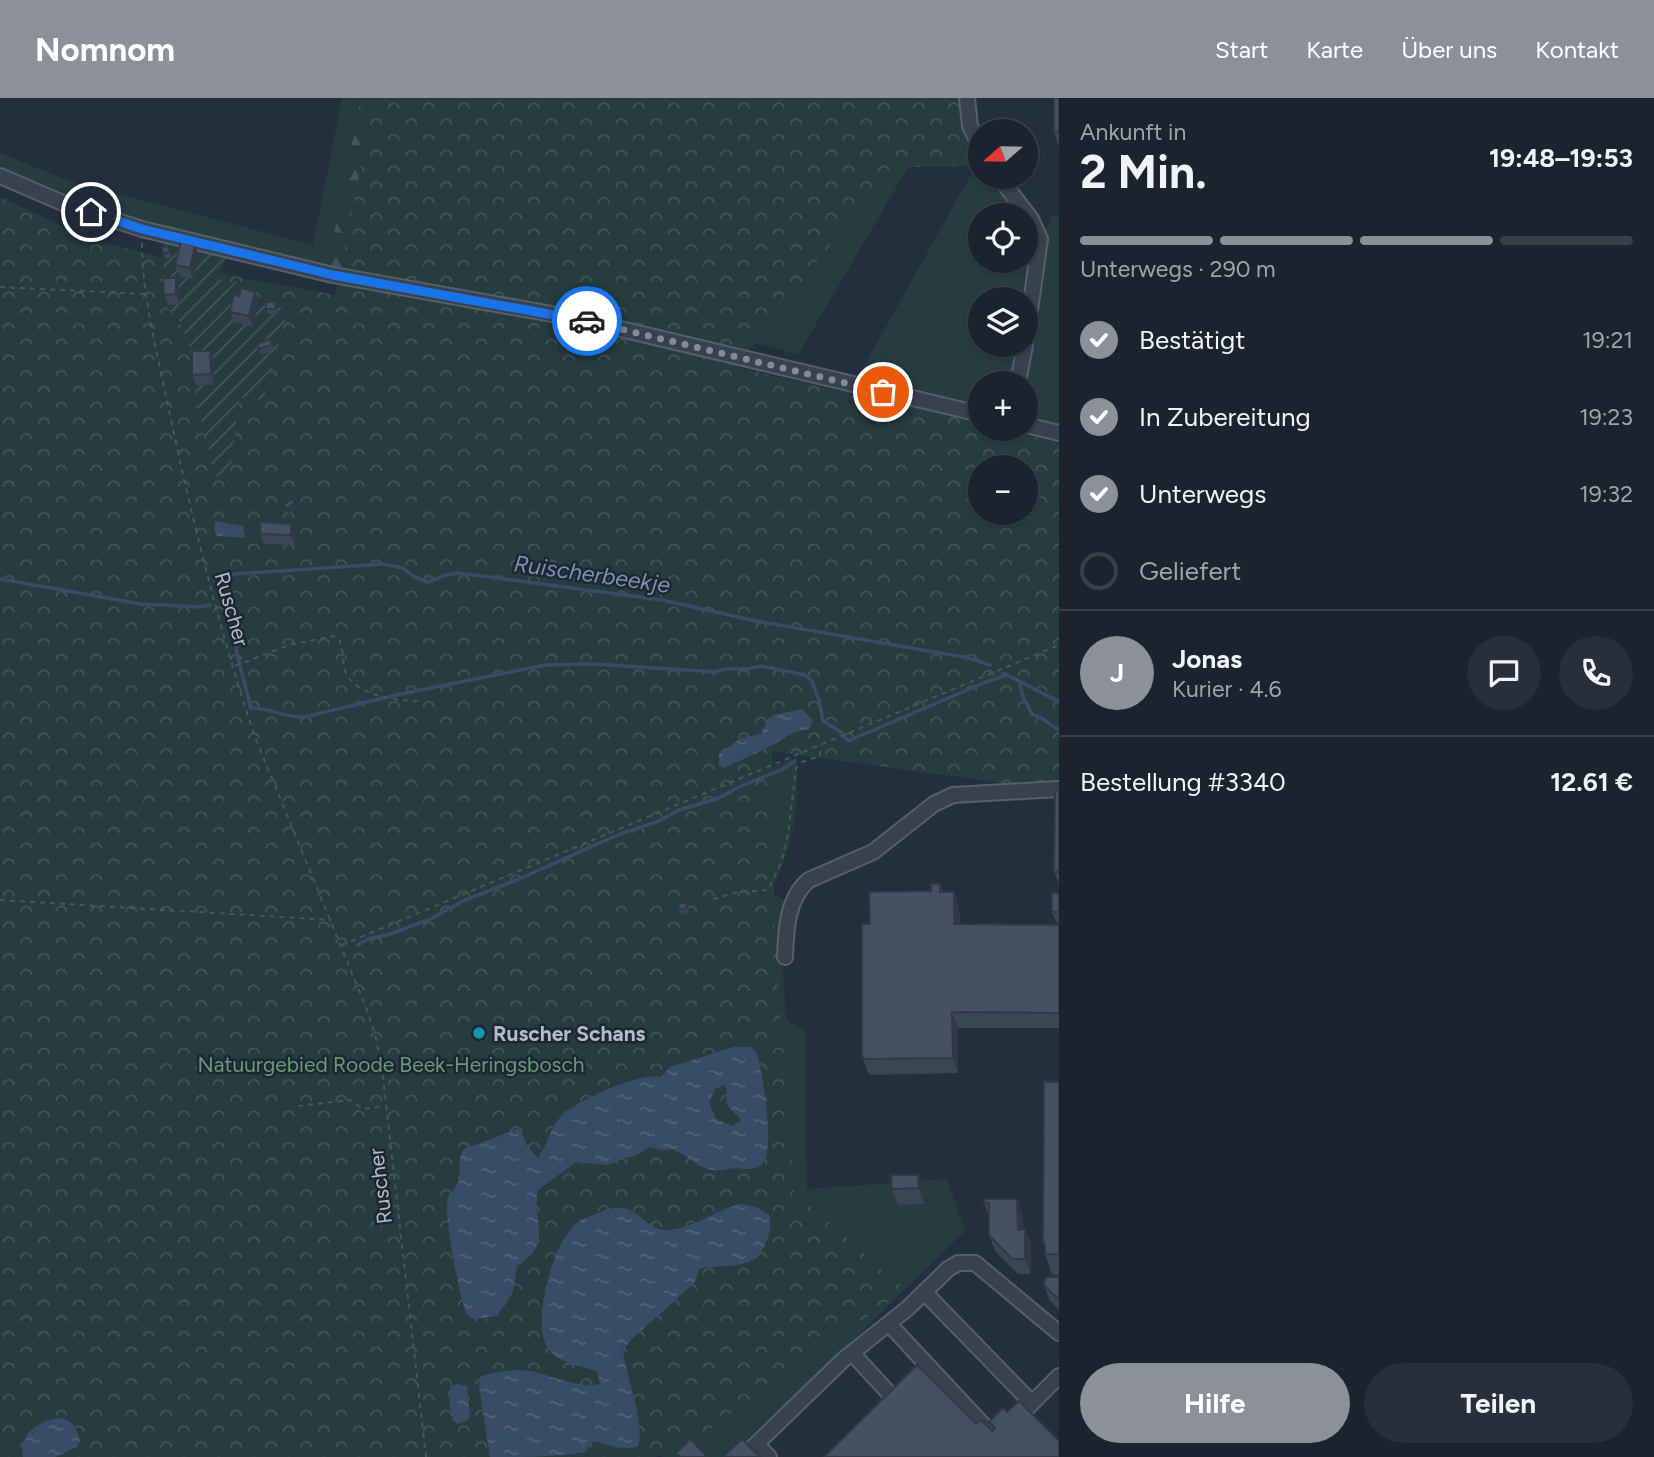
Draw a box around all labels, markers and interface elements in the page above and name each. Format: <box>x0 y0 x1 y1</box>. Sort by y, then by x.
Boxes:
text: Nomnom <box>35 30 175 69</box>
text: Start <box>1215 35 1268 64</box>
text: Karte <box>1306 35 1363 64</box>
text: Über uns <box>1401 35 1497 64</box>
text: Kontakt <box>1535 35 1619 64</box>
text: Ankunft in <box>1080 118 1186 146</box>
north arrow <box>968 119 1038 189</box>
map controls <box>968 119 1038 525</box>
text: 19:48–19:53 <box>1489 142 1633 174</box>
text: 2 Min. <box>1080 144 1207 200</box>
pin <box>61 182 121 242</box>
icon: home <box>72 193 110 231</box>
button: locate <box>968 203 1038 273</box>
text: Unterwegs · 290 m <box>1080 255 1276 283</box>
courier <box>552 286 622 356</box>
button: layers <box>968 287 1038 357</box>
icon: car <box>568 302 606 340</box>
icon: check <box>1080 321 1118 359</box>
text: Bestätigt <box>1139 324 1245 356</box>
text: 19:21 <box>1582 326 1633 354</box>
pin <box>853 362 913 422</box>
button: + <box>968 371 1038 441</box>
icon: bag <box>864 373 902 411</box>
icon: check <box>1080 398 1118 436</box>
text: In Zubereitung <box>1139 401 1311 433</box>
text: 19:23 <box>1579 403 1633 431</box>
button: − <box>968 455 1038 525</box>
icon: check <box>1080 475 1118 513</box>
text: Unterwegs <box>1139 478 1266 510</box>
text: 19:32 <box>1579 480 1633 508</box>
water label: Ruischerbeekje <box>512 549 672 599</box>
text: Geliefert <box>1139 555 1241 587</box>
street label: Ruscher <box>209 569 255 649</box>
button: chat <box>1467 636 1541 710</box>
button: phone <box>1559 636 1633 710</box>
text: Jonas <box>1172 643 1242 675</box>
text: J <box>1110 657 1124 689</box>
text: Kurier · 4.6 <box>1172 675 1282 703</box>
text: Bestellung #3340 <box>1080 766 1286 798</box>
text: 12.61 € <box>1550 766 1633 798</box>
place label: Ruscher Schans <box>493 1021 646 1046</box>
marker: Ruscher Schans <box>471 1025 487 1041</box>
park label: Natuurgebied Roode Beek-Heringsbosch <box>198 1052 584 1077</box>
street label: Ruscher <box>363 1147 397 1225</box>
button: Hilfe <box>1080 1363 1350 1443</box>
button: Teilen <box>1364 1363 1633 1443</box>

